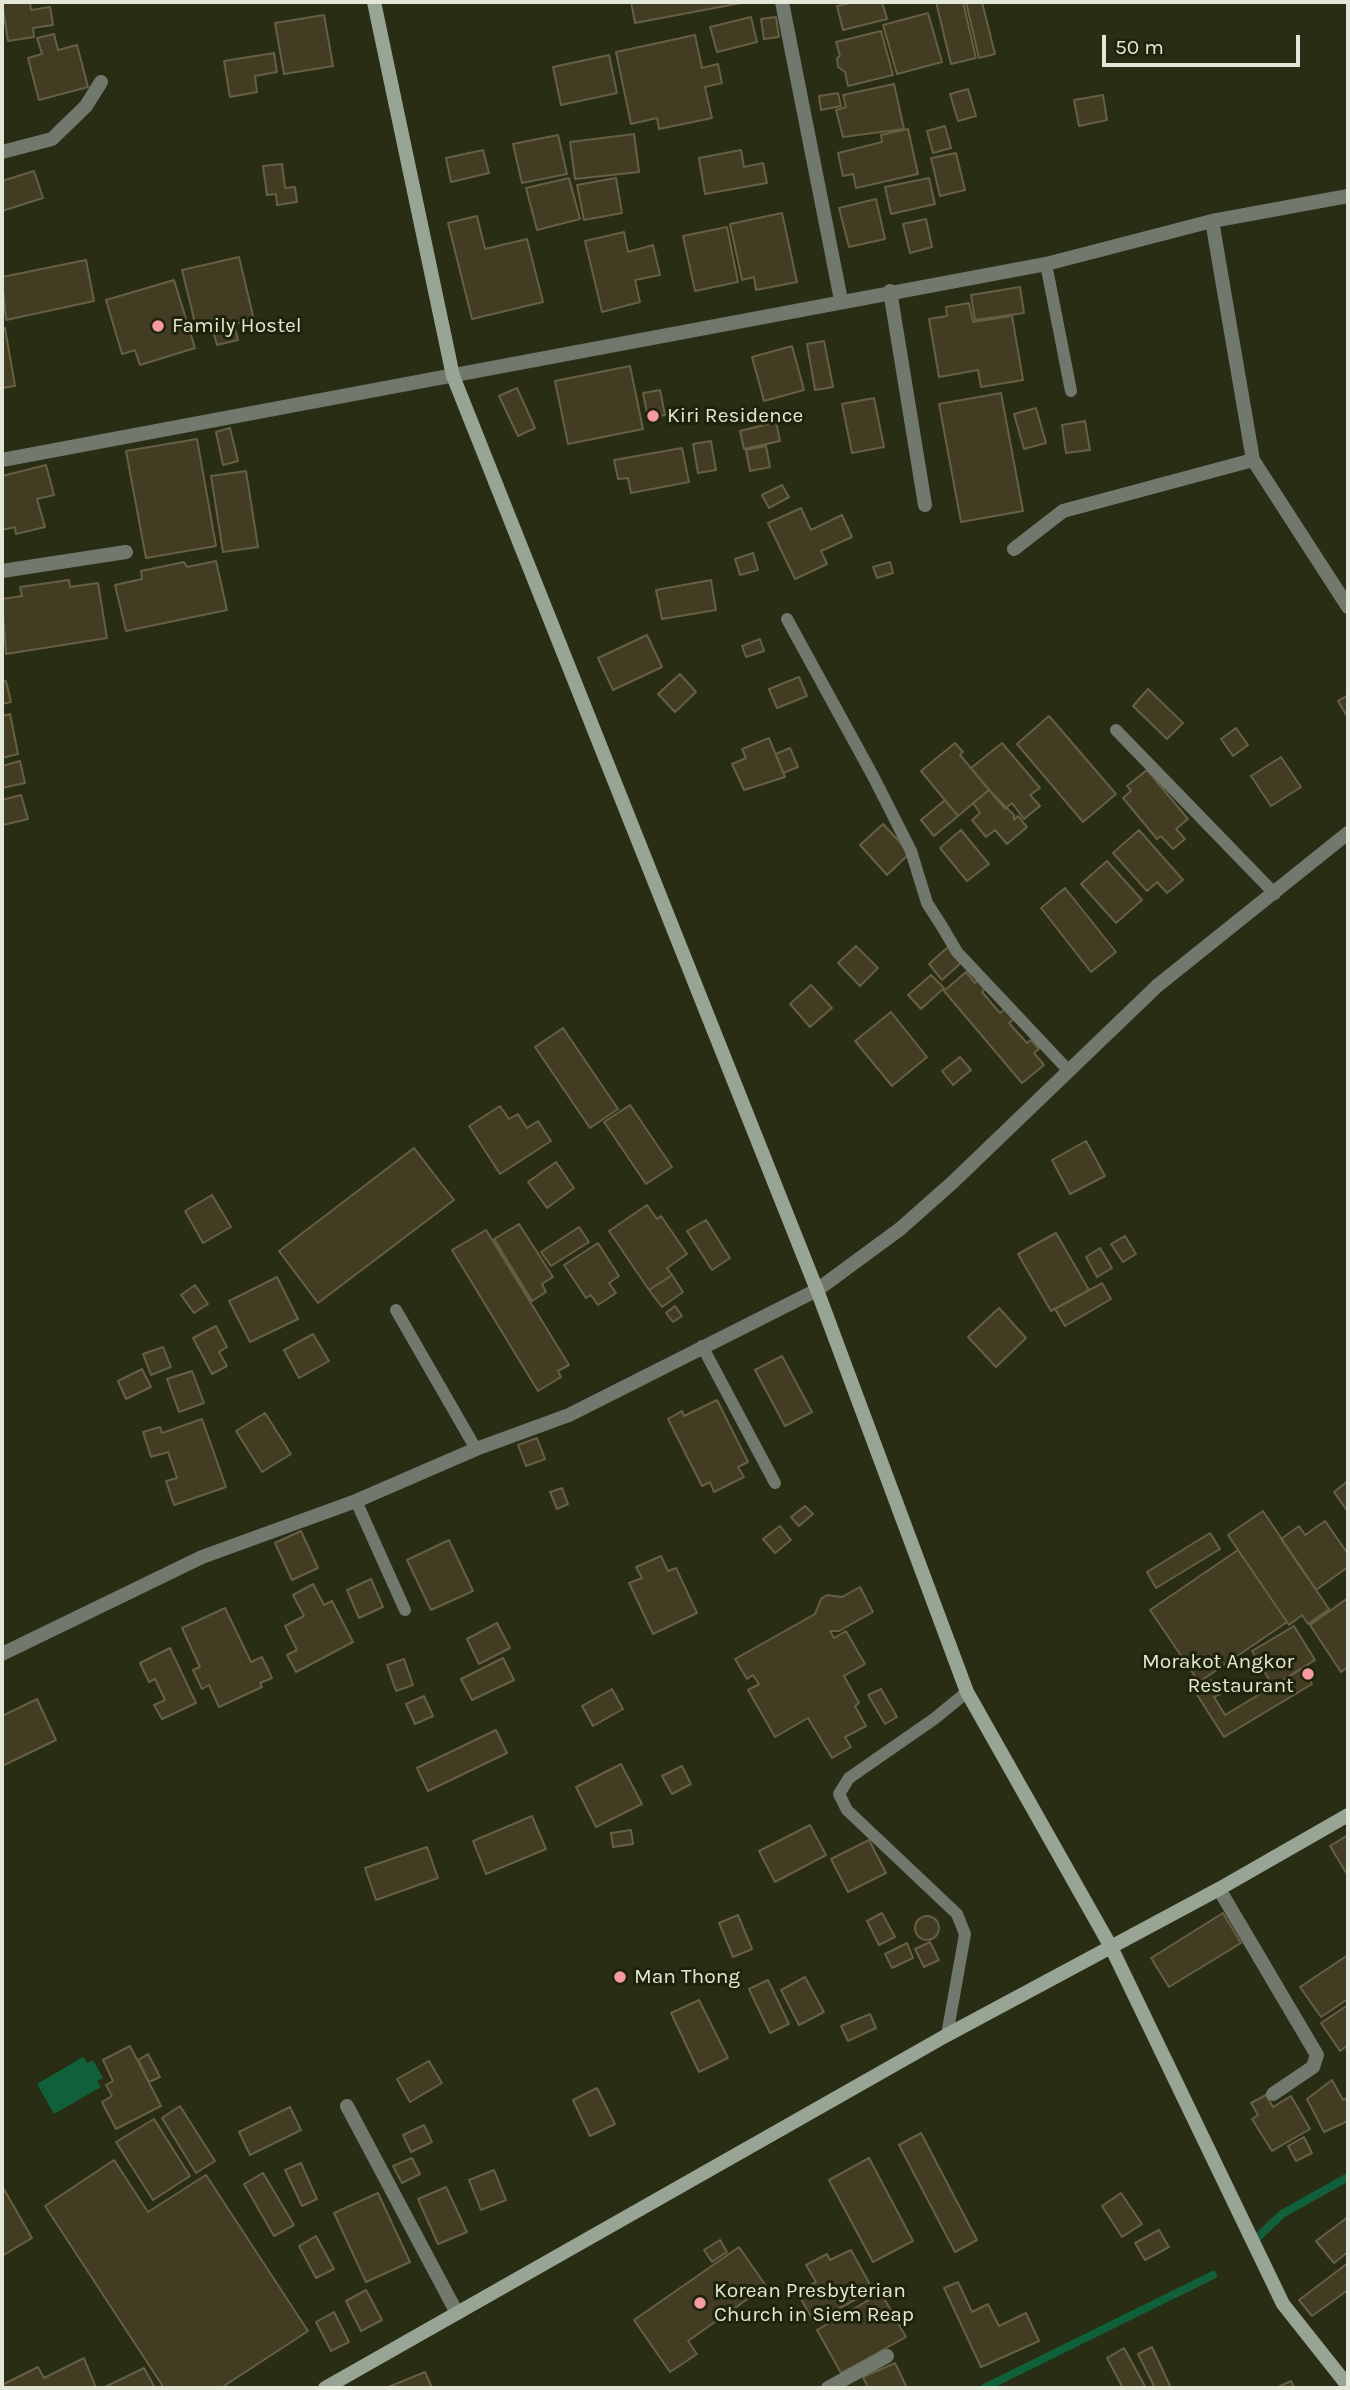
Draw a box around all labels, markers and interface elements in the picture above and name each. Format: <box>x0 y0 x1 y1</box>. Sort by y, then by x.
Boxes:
scale bar <box>1105 21 1303 65</box>
text: 50 m <box>1115 35 1164 59</box>
place label: Family Hostel <box>172 313 302 339</box>
marker: Family Hostel <box>150 318 166 334</box>
place label: Kiri Residence <box>667 403 803 429</box>
marker: Kiri Residence <box>645 408 661 424</box>
place label: Morakot Angkor Restaurant <box>1142 1649 1294 1699</box>
marker: Morakot Angkor Restaurant <box>1300 1666 1316 1682</box>
place label: Man Thong <box>634 1964 740 1990</box>
marker: Man Thong <box>612 1969 628 1985</box>
place label: Korean Presbyterian Church in Siem Reap <box>714 2278 914 2328</box>
marker: Korean Presbyterian Church in Siem Reap <box>692 2295 708 2311</box>

